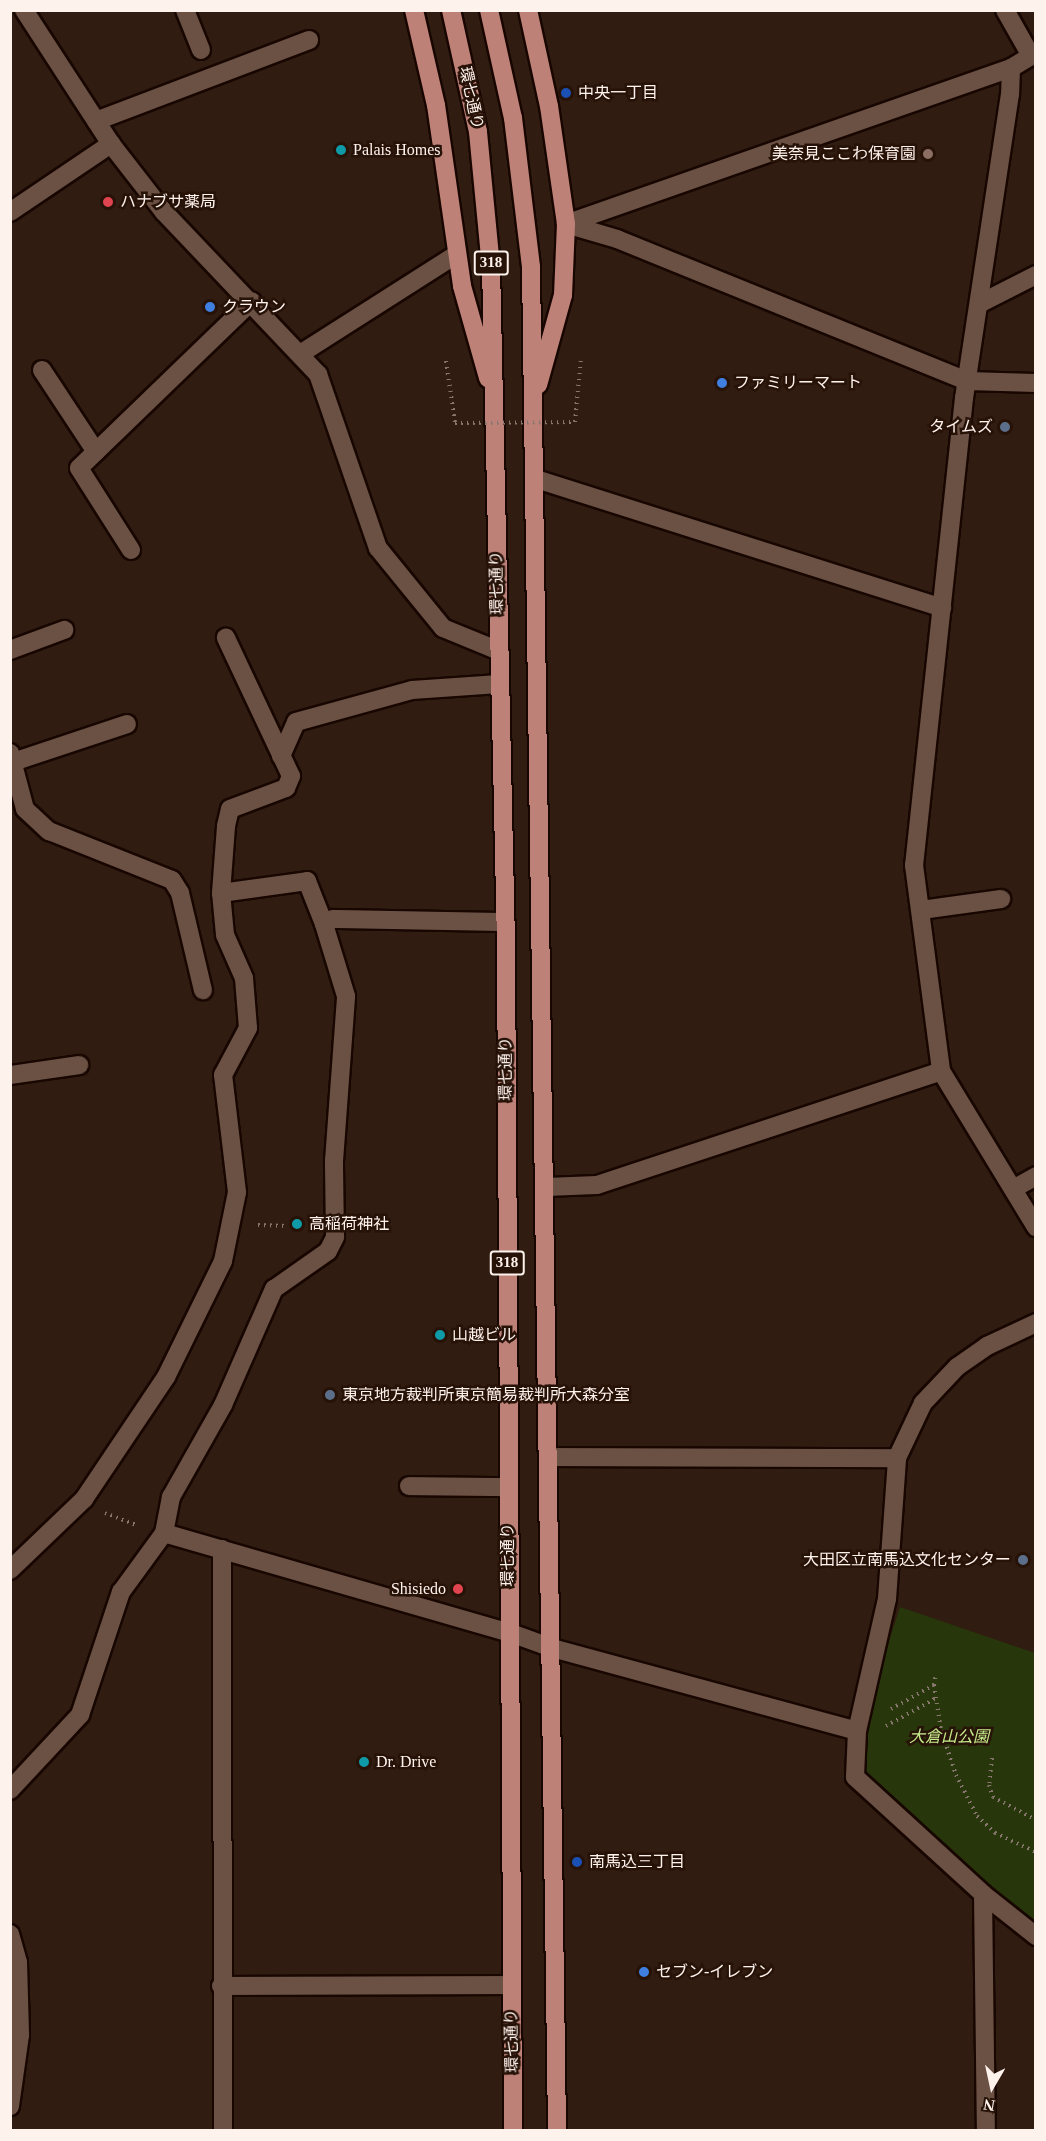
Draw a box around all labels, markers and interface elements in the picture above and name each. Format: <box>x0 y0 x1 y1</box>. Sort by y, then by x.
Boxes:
street label: 環七通り <box>455 65 487 131</box>
place label: 中央一丁目 <box>578 83 658 103</box>
marker: 中央一丁目 <box>559 86 573 100</box>
place label: Palais Homes <box>353 140 441 160</box>
marker: Palais Homes <box>334 143 348 157</box>
place label: 美奈見ここわ保育園 <box>772 144 916 164</box>
marker: 美奈見ここわ保育園 <box>921 147 935 161</box>
place label: ハナブサ薬局 <box>120 192 216 212</box>
marker: ハナブサ薬局 <box>101 195 115 209</box>
road number: 318 <box>473 251 509 275</box>
place label: クラウン <box>222 297 286 317</box>
marker: クラウン <box>203 300 217 314</box>
place label: ファミリーマート <box>734 373 862 393</box>
marker: ファミリーマート <box>715 376 729 390</box>
place label: タイムズ <box>929 417 993 437</box>
marker: タイムズ <box>998 420 1012 434</box>
street label: 環七通り <box>487 551 507 615</box>
street label: 環七通り <box>496 1037 516 1101</box>
place label: 高稲荷神社 <box>309 1214 389 1234</box>
marker: 高稲荷神社 <box>290 1217 304 1231</box>
road number: 318 <box>489 1251 525 1275</box>
place label: 山越ビル <box>452 1325 516 1345</box>
marker: 山越ビル <box>433 1328 447 1342</box>
place label: 東京地方裁判所東京簡易裁判所大森分室 <box>342 1385 630 1405</box>
marker: 東京地方裁判所東京簡易裁判所大森分室 <box>323 1388 337 1402</box>
street label: 環七通り <box>498 1523 518 1587</box>
place label: 大田区立南馬込文化センター <box>803 1550 1011 1570</box>
marker: 大田区立南馬込文化センター <box>1016 1553 1030 1567</box>
place label: Shisiedo <box>391 1579 446 1599</box>
marker: Shisiedo <box>451 1582 465 1596</box>
park label: 大倉山公園 <box>909 1727 989 1747</box>
place label: Dr. Drive <box>376 1752 436 1772</box>
marker: Dr. Drive <box>357 1755 371 1769</box>
place label: 南馬込三丁目 <box>589 1852 685 1872</box>
marker: 南馬込三丁目 <box>570 1855 584 1869</box>
place label: セブン-イレブン <box>656 1962 773 1982</box>
marker: セブン-イレブン <box>637 1965 651 1979</box>
street label: 環七通り <box>502 2009 522 2073</box>
north arrow <box>962 2057 1022 2117</box>
text: N <box>982 2096 996 2115</box>

